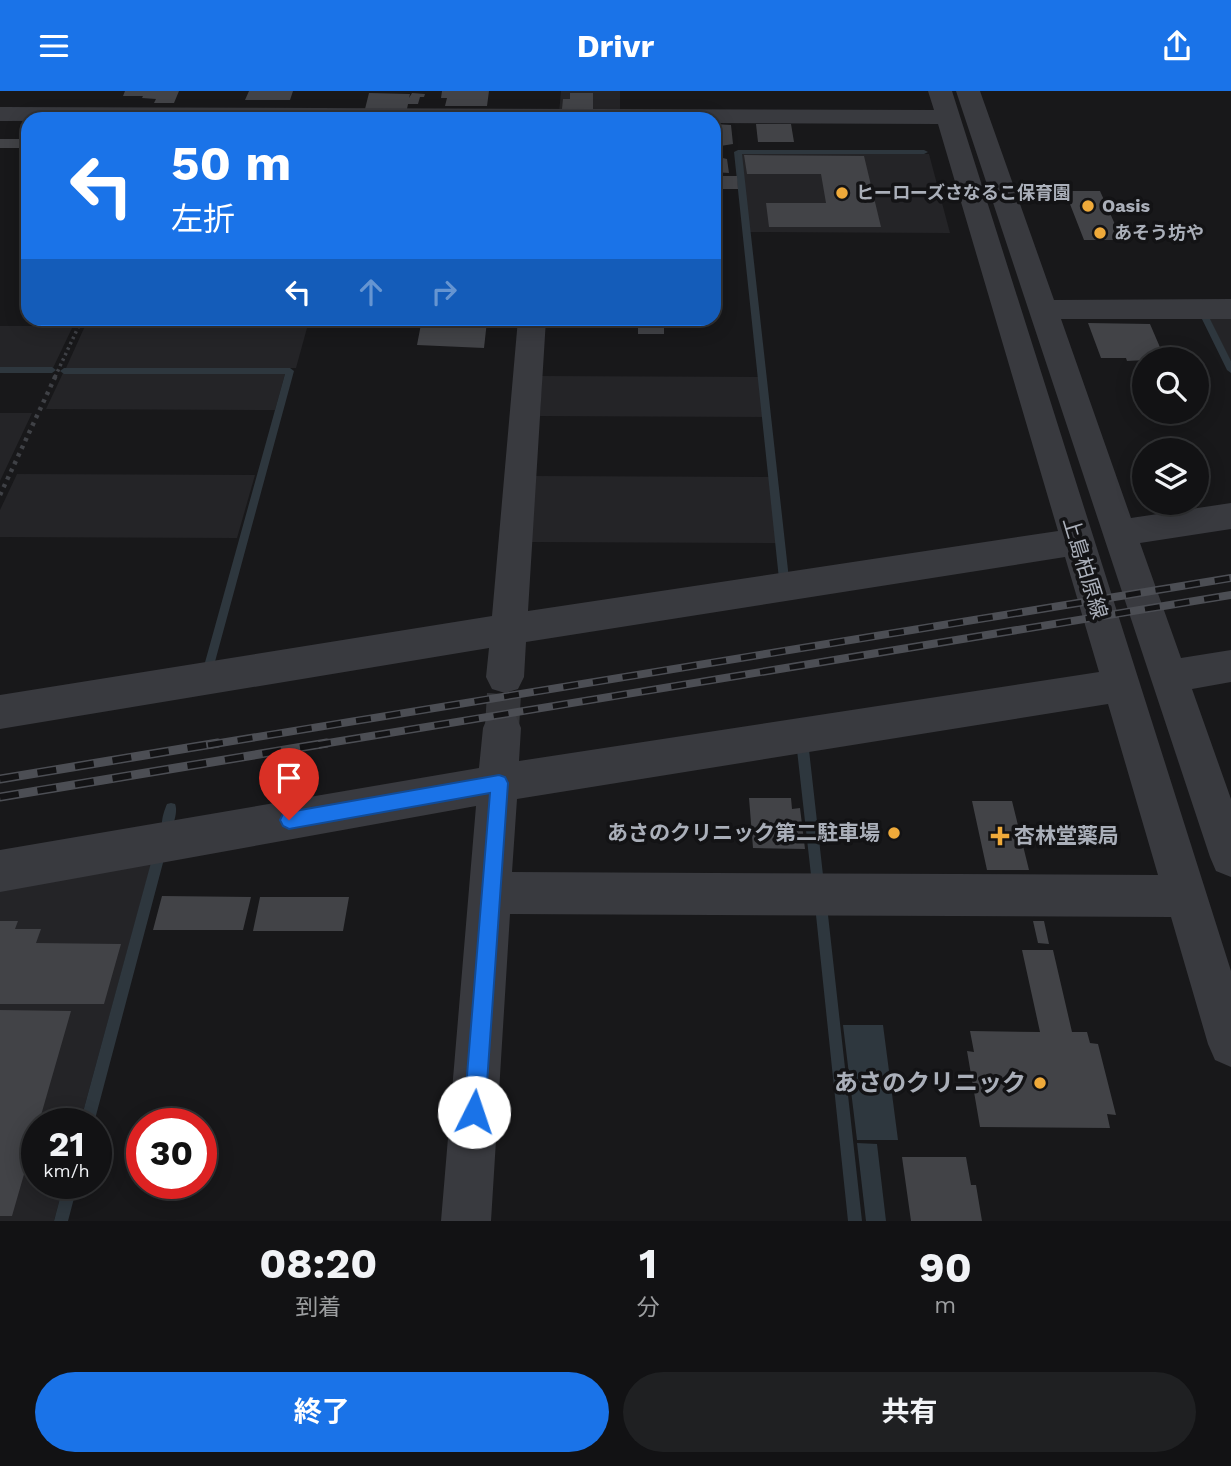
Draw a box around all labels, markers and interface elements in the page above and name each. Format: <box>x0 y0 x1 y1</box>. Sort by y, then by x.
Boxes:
icon: menu <box>35 27 73 65</box>
text: Drivr <box>577 27 654 65</box>
icon: share <box>1158 27 1196 65</box>
text: 50 m <box>171 134 291 192</box>
icon: left <box>56 140 147 231</box>
place label: ヒーローズさなるこ保育園 <box>856 182 1071 203</box>
marker: ヒーローズさなるこ保育園 <box>834 185 850 201</box>
place label: Oasis <box>1102 195 1150 216</box>
marker: Oasis <box>1080 198 1096 214</box>
text: 左折 <box>171 200 235 238</box>
place label: あそう坊や <box>1114 222 1204 243</box>
marker: あそう坊や <box>1092 225 1108 241</box>
icon: left <box>279 273 317 311</box>
icon: ahead <box>352 273 390 311</box>
icon: right <box>425 273 463 311</box>
map controls <box>1132 347 1209 515</box>
button: search <box>1132 347 1209 424</box>
button: layers <box>1132 438 1209 515</box>
street label: 上島柏原線 <box>1058 514 1113 622</box>
pin <box>259 748 319 820</box>
icon: arrive <box>270 759 308 797</box>
place label: あさのクリニック第二駐車場 <box>607 820 880 845</box>
place label: 杏林堂薬局 <box>1014 823 1119 848</box>
marker: あさのクリニック第二駐車場 <box>886 825 902 841</box>
marker: 杏林堂薬局 <box>992 828 1008 844</box>
place label: あさのクリニック <box>834 1069 1026 1097</box>
position arrow <box>437 1075 511 1149</box>
marker: あさのクリニック <box>1032 1075 1048 1091</box>
speed limit sign: 30 <box>126 1108 217 1199</box>
text: 21 <box>49 1123 84 1165</box>
text: km/h <box>43 1160 90 1181</box>
text: 08:20 <box>259 1239 377 1288</box>
text: 1 <box>639 1239 657 1288</box>
text: 90 <box>919 1243 972 1292</box>
text: m <box>934 1292 956 1319</box>
text: 到着 <box>295 1294 341 1321</box>
text: 分 <box>637 1294 660 1321</box>
button: 終了 <box>35 1372 609 1452</box>
button: 共有 <box>623 1372 1196 1452</box>

